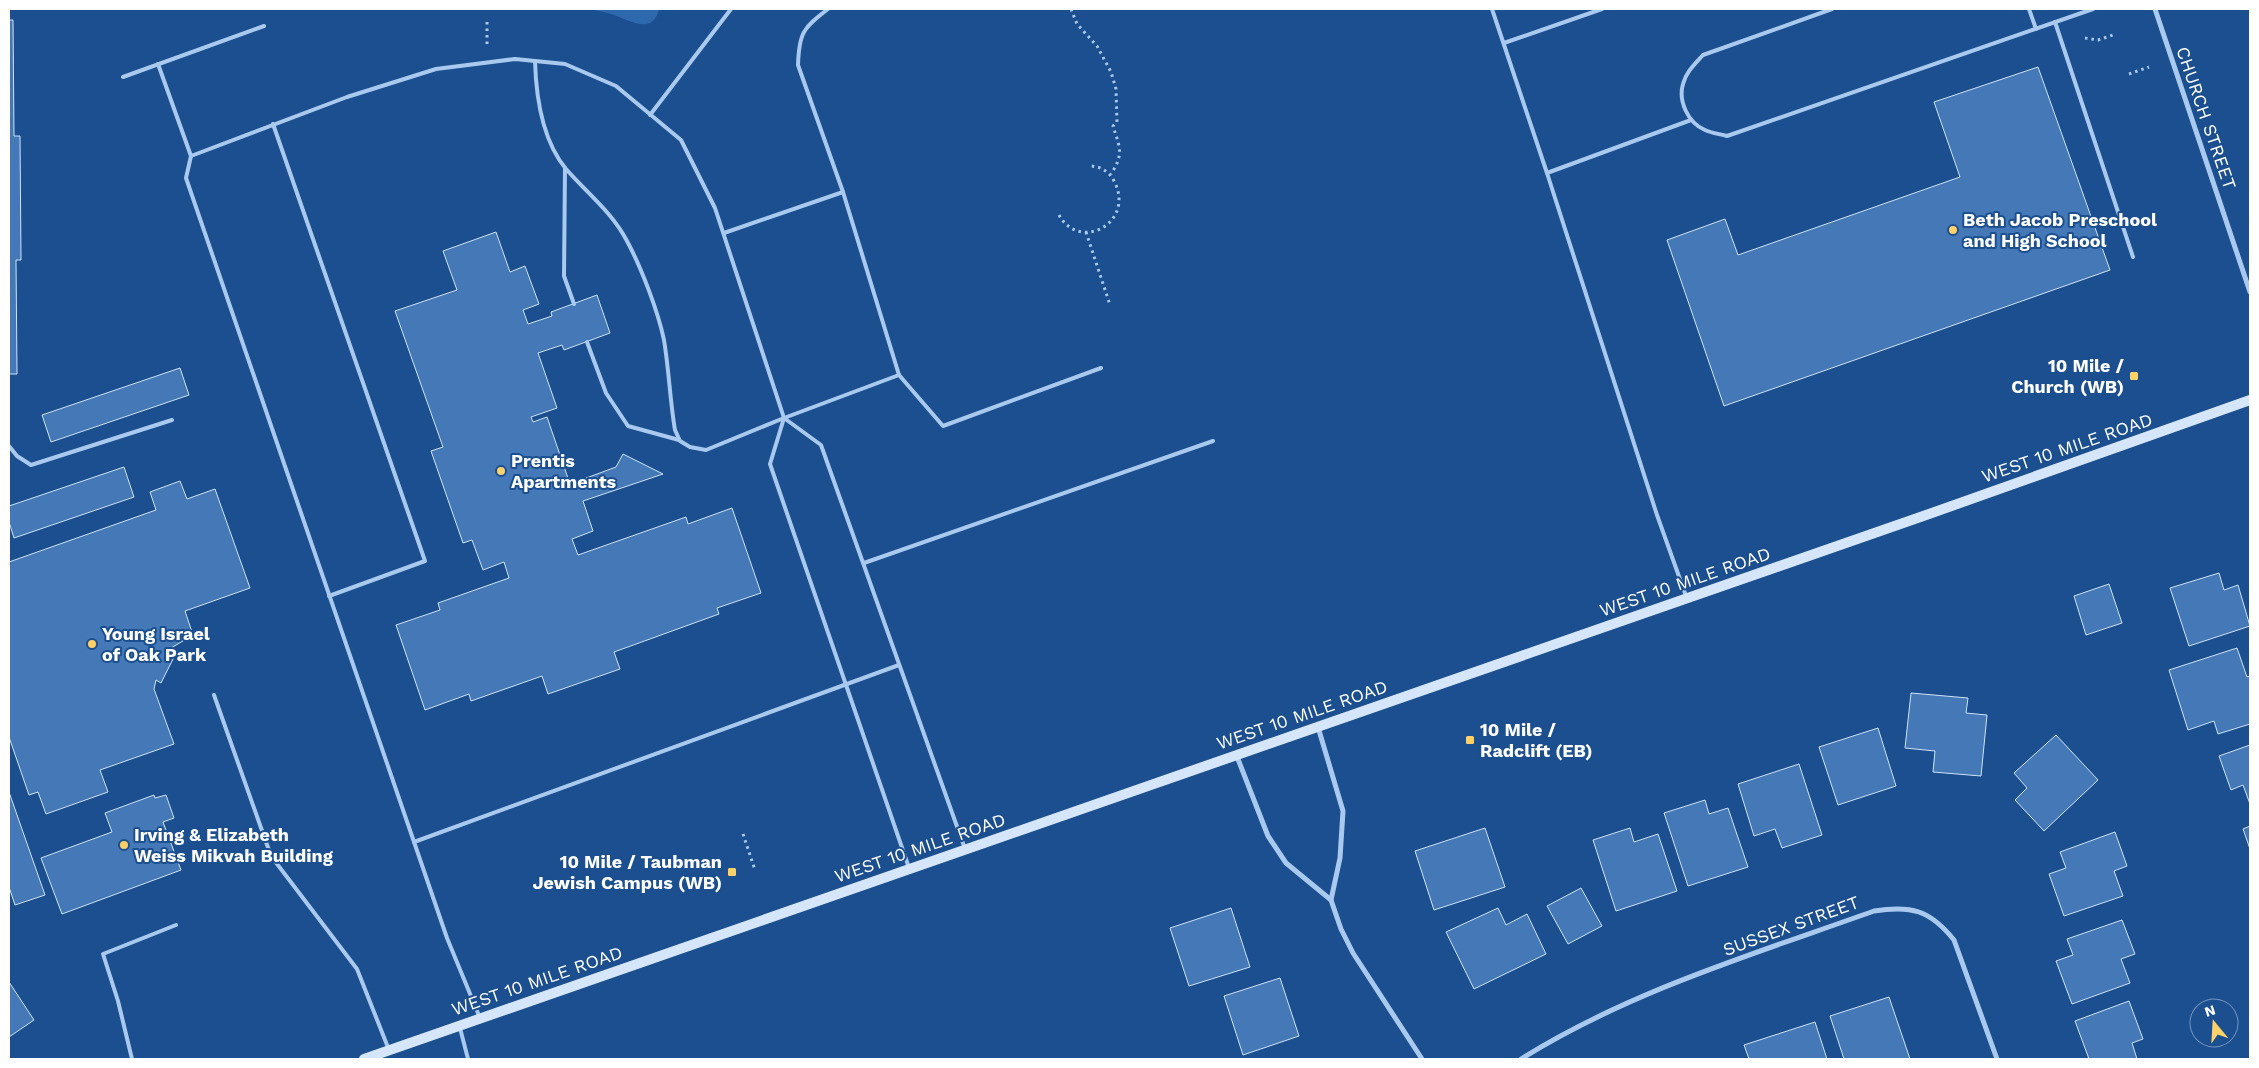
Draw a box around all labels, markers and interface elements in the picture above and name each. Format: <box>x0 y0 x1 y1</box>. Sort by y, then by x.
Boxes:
street label: CHURCH STREET <box>2172 44 2241 192</box>
place label: Beth Jacob Preschool and High School <box>1963 209 2157 251</box>
marker: Beth Jacob Preschool and High School <box>1947 224 1959 236</box>
place label: 10 Mile / Church (WB) <box>2011 355 2125 397</box>
marker: 10 Mile / Church (WB) <box>2128 370 2140 382</box>
street label: WEST 10 MILE ROAD <box>1979 408 2155 487</box>
place label: Prentis Apartments <box>511 450 617 492</box>
marker: Prentis Apartments <box>495 465 507 477</box>
street label: WEST 10 MILE ROAD <box>1597 542 1773 621</box>
place label: Young Israel of Oak Park <box>102 623 210 665</box>
marker: Young Israel of Oak Park <box>86 638 98 650</box>
street label: WEST 10 MILE ROAD <box>1214 675 1390 754</box>
place label: 10 Mile / Radclift (EB) <box>1480 719 1593 761</box>
marker: 10 Mile / Radclift (EB) <box>1464 734 1476 746</box>
street label: WEST 10 MILE ROAD <box>832 808 1008 887</box>
place label: Irving & Elizabeth Weiss Mikvah Building <box>134 824 334 866</box>
marker: Irving & Elizabeth Weiss Mikvah Building <box>118 839 130 851</box>
place label: 10 Mile / Taubman Jewish Campus (WB) <box>533 851 722 893</box>
marker: 10 Mile / Taubman Jewish Campus (WB) <box>726 866 738 878</box>
street label: SUSSEX STREET <box>1720 891 1862 960</box>
street label: WEST 10 MILE ROAD <box>449 941 625 1020</box>
north arrow <box>2189 998 2239 1048</box>
text: N <box>2203 1001 2217 1020</box>

